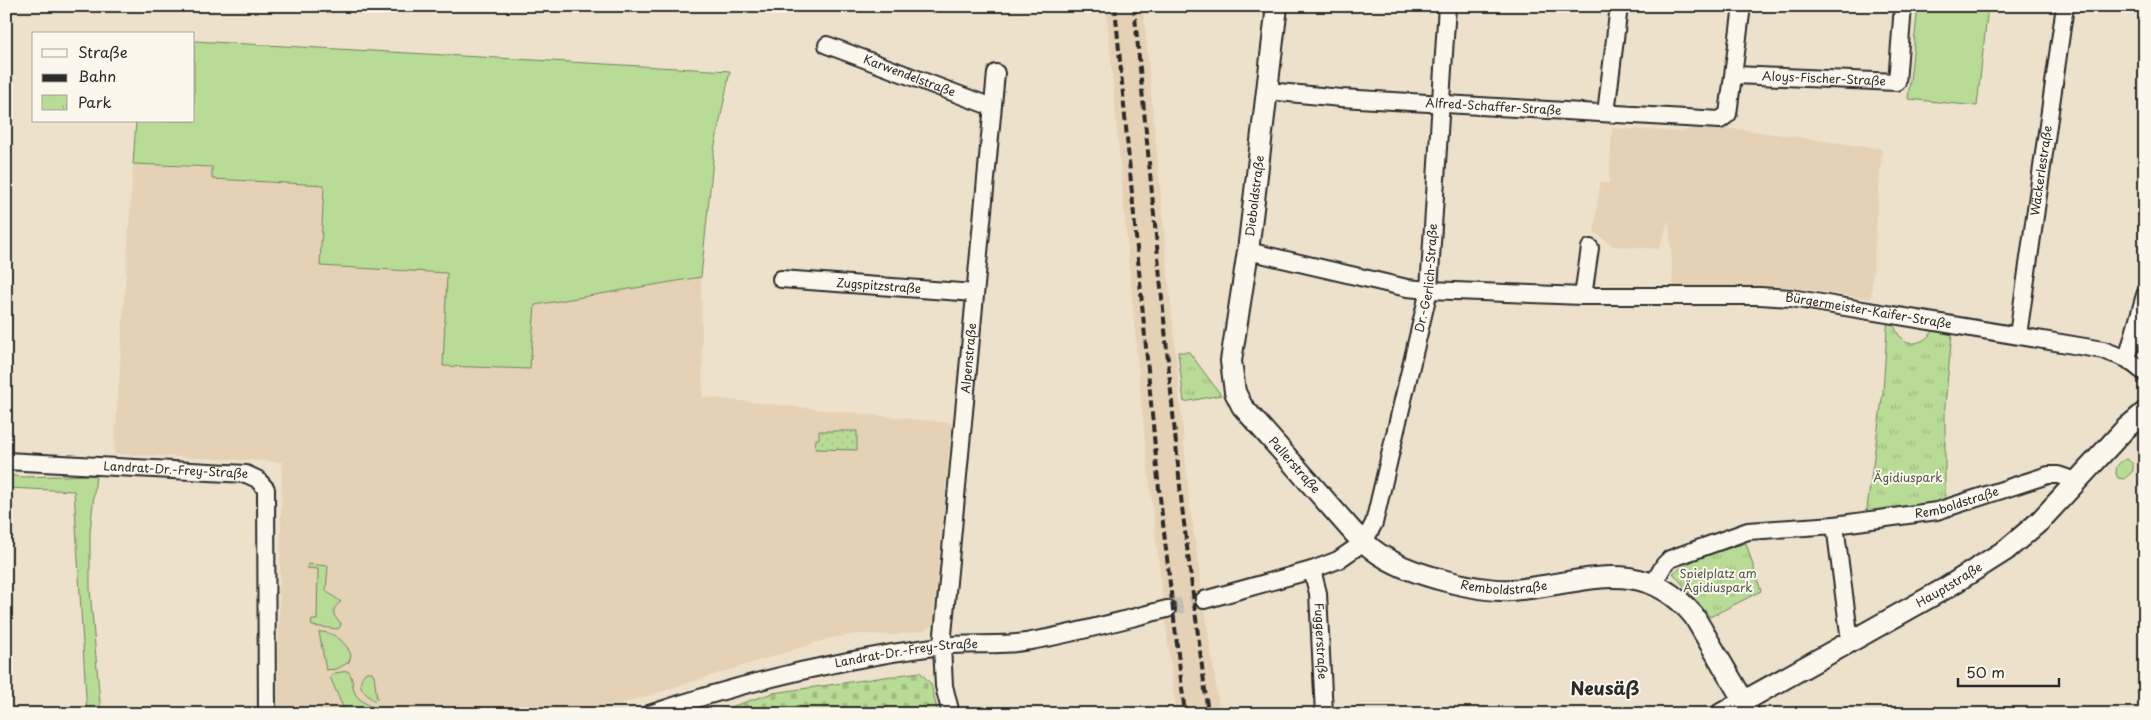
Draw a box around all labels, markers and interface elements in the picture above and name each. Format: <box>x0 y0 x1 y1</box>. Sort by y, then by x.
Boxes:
legend <box>32 32 195 122</box>
text: Straße <box>78 40 128 63</box>
street label: Karwendelstraße <box>861 49 958 101</box>
text: Bahn <box>78 64 116 87</box>
street label: Aloys-Fischer-Straße <box>1762 66 1886 90</box>
text: Park <box>78 90 112 113</box>
street label: Alfred-Schaffer-Straße <box>1425 93 1562 119</box>
street label: Wäckerlestraße <box>2025 124 2056 217</box>
street label: Dieboldstraße <box>1240 154 1268 237</box>
street label: Dr.-Gerlich-Straße <box>1409 223 1441 334</box>
street label: Zugspitzstraße <box>836 273 922 297</box>
street label: Bürgermeister-Kaifer-Straße <box>1785 288 1953 333</box>
street label: Alpenstraße <box>956 322 980 394</box>
street label: Pallerstraße <box>1265 432 1325 497</box>
street label: Landrat-Dr.-Frey-Straße <box>103 456 249 482</box>
park label: Ägidiuspark <box>1873 468 1943 486</box>
street label: Remboldstraße <box>1913 482 2001 522</box>
street label: Hauptstraße <box>1912 557 1985 611</box>
park label: Spielplatz am Ägidiuspark <box>1679 564 1757 596</box>
street label: Remboldstraße <box>1459 575 1548 598</box>
street label: Fuggerstraße <box>1310 602 1332 680</box>
street label: Landrat-Dr.-Frey-Straße <box>833 634 978 672</box>
scale bar <box>1958 655 2060 687</box>
text: 50 m <box>1966 660 2005 683</box>
district label: Neusäß <box>1570 674 1640 701</box>

